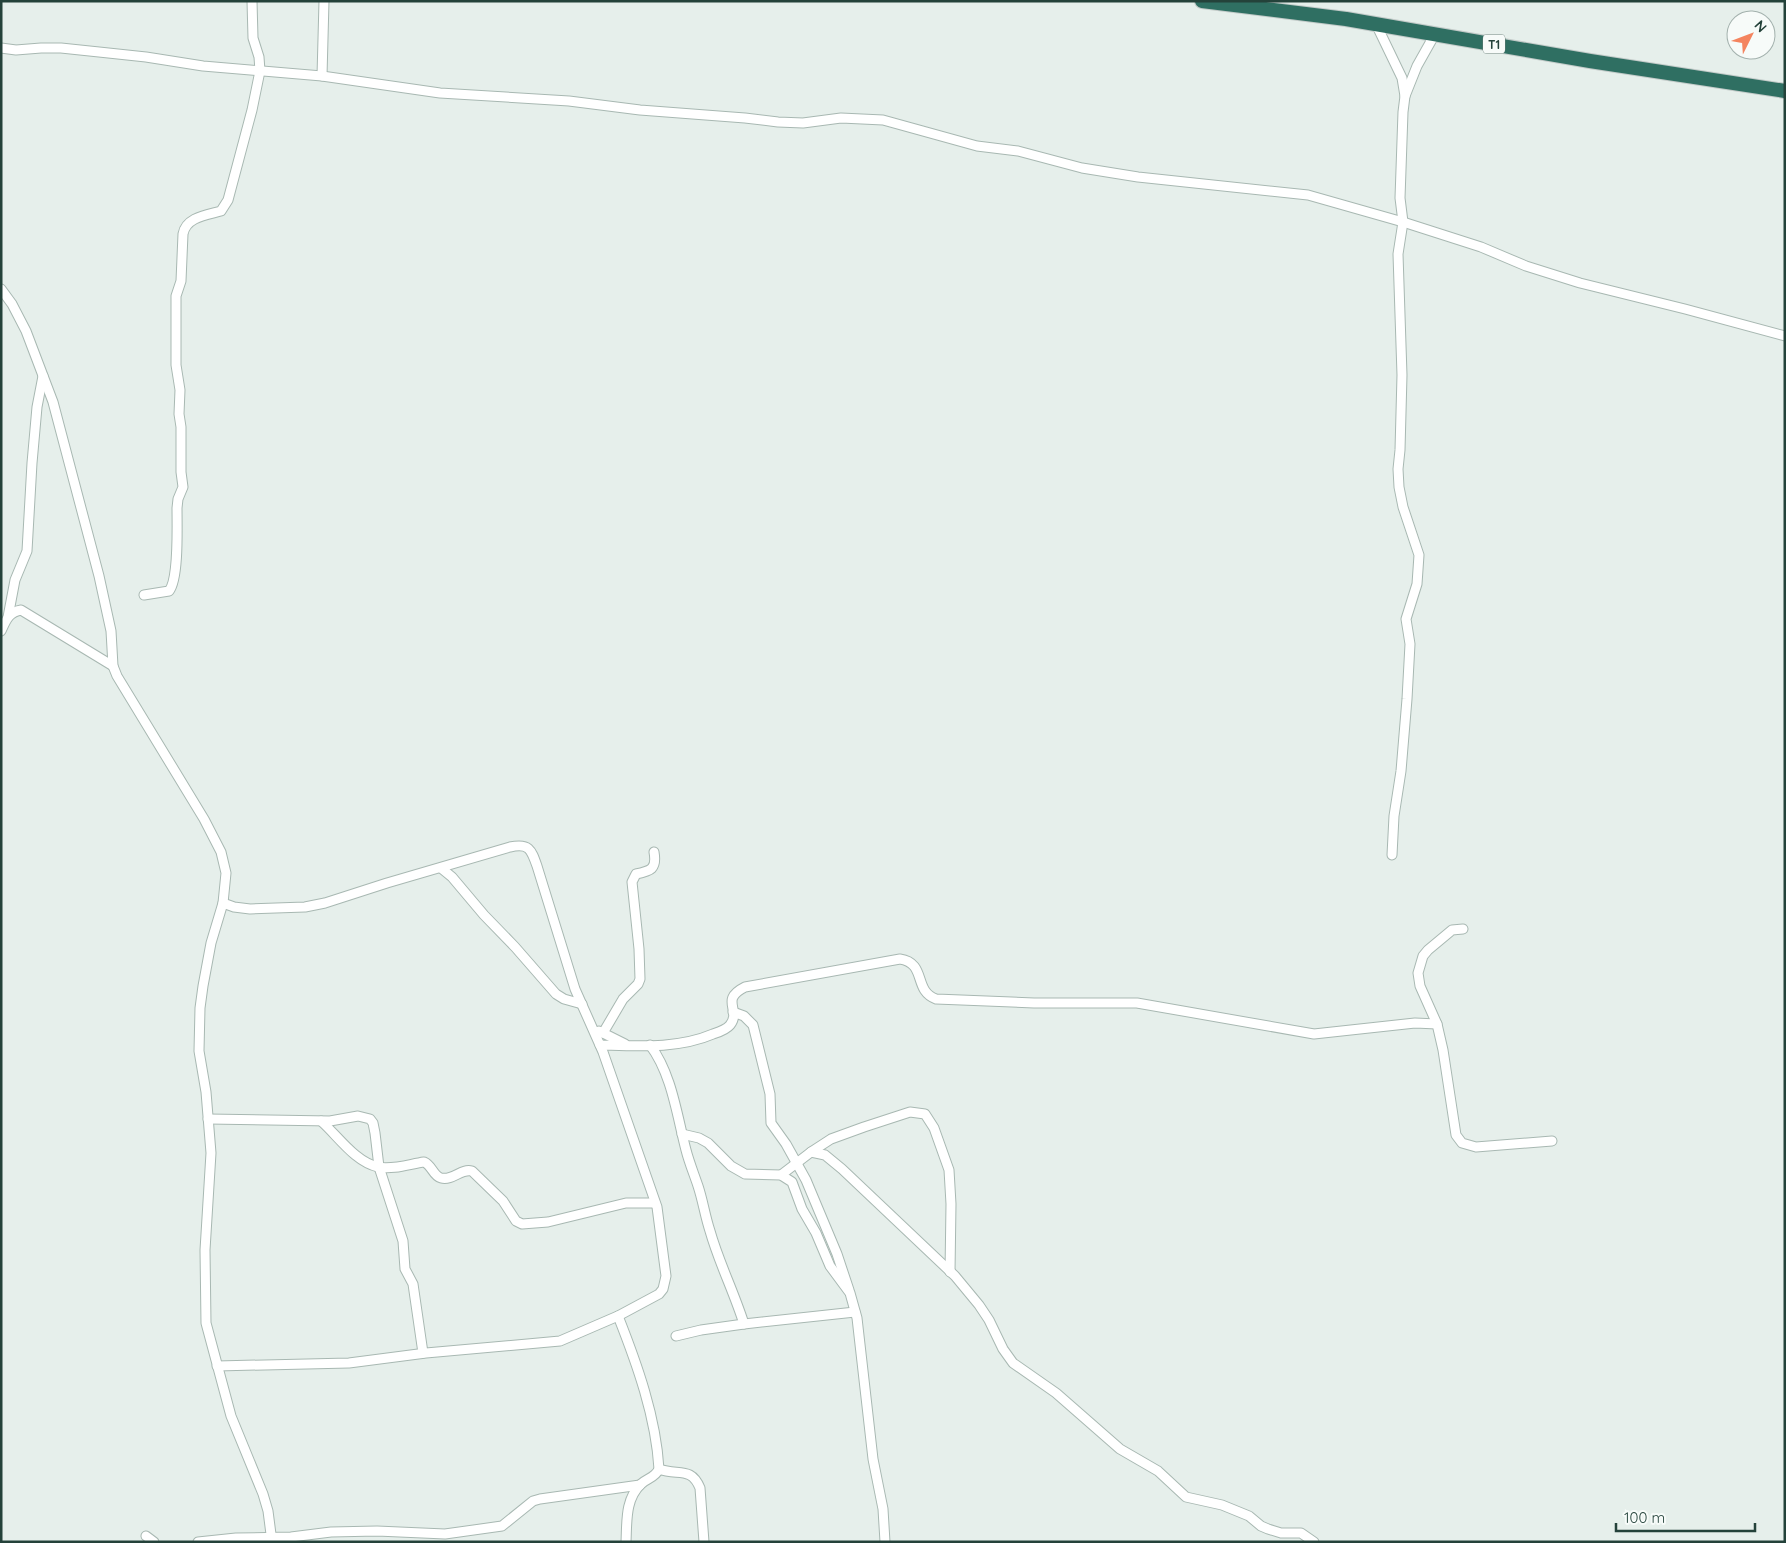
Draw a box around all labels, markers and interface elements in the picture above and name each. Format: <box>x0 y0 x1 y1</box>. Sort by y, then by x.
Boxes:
north arrow <box>1726 10 1776 60</box>
text: N <box>1751 16 1771 36</box>
road number: T1 <box>1483 34 1505 54</box>
scale bar <box>1616 1500 1755 1532</box>
text: 100 m <box>1624 1508 1665 1527</box>

